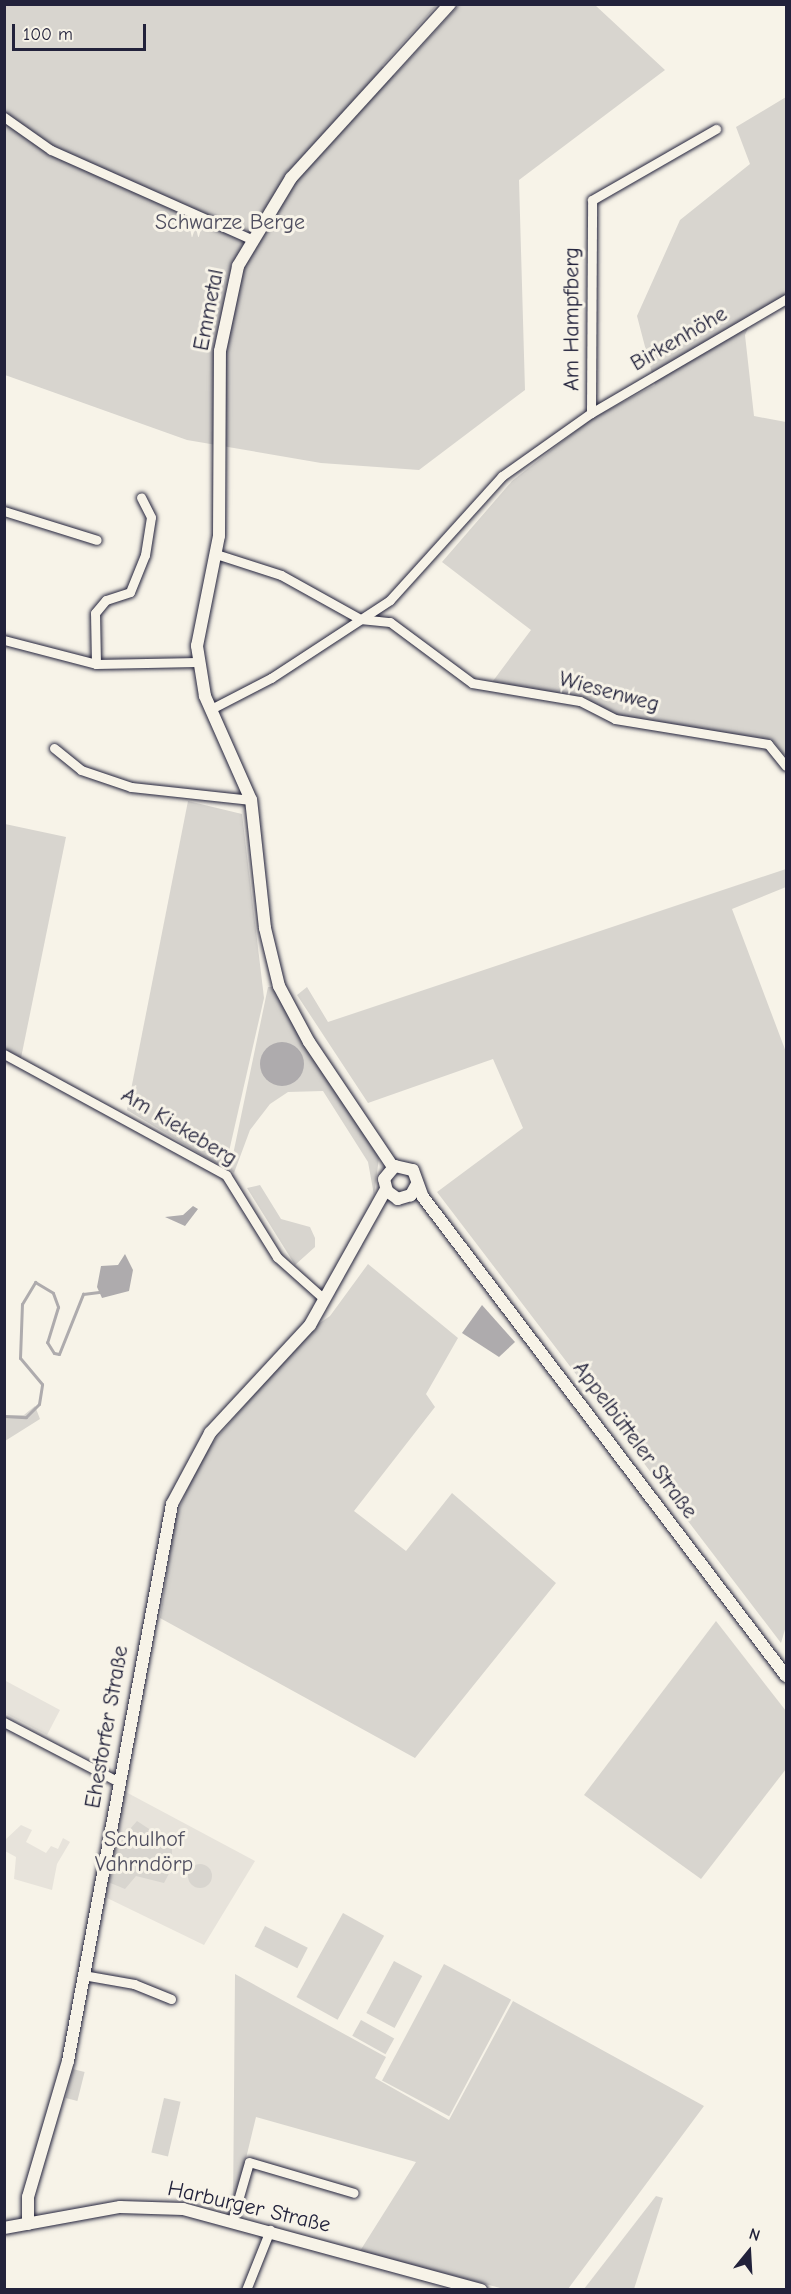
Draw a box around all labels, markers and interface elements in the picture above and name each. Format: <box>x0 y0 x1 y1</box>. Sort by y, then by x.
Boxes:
scale bar <box>15 12 148 50</box>
text: 100 m <box>23 24 73 45</box>
park label: Schwarze Berge <box>155 210 305 236</box>
street label: Am Hampfberg <box>559 247 585 391</box>
street label: Emmetal <box>188 267 230 353</box>
street label: Birkenhöhe <box>626 301 732 377</box>
street label: Wiesenweg <box>556 666 662 718</box>
street label: Am Kiekeberg <box>116 1082 242 1172</box>
street label: Appelbütteler Straße <box>567 1356 703 1524</box>
street label: Ehestorfer Straße <box>80 1644 134 1810</box>
park label: Schulhof Vahrndörp <box>95 1826 193 1878</box>
street label: Harburger Straße <box>165 2175 333 2239</box>
north arrow <box>719 2222 779 2282</box>
text: N <box>747 2225 762 2245</box>

